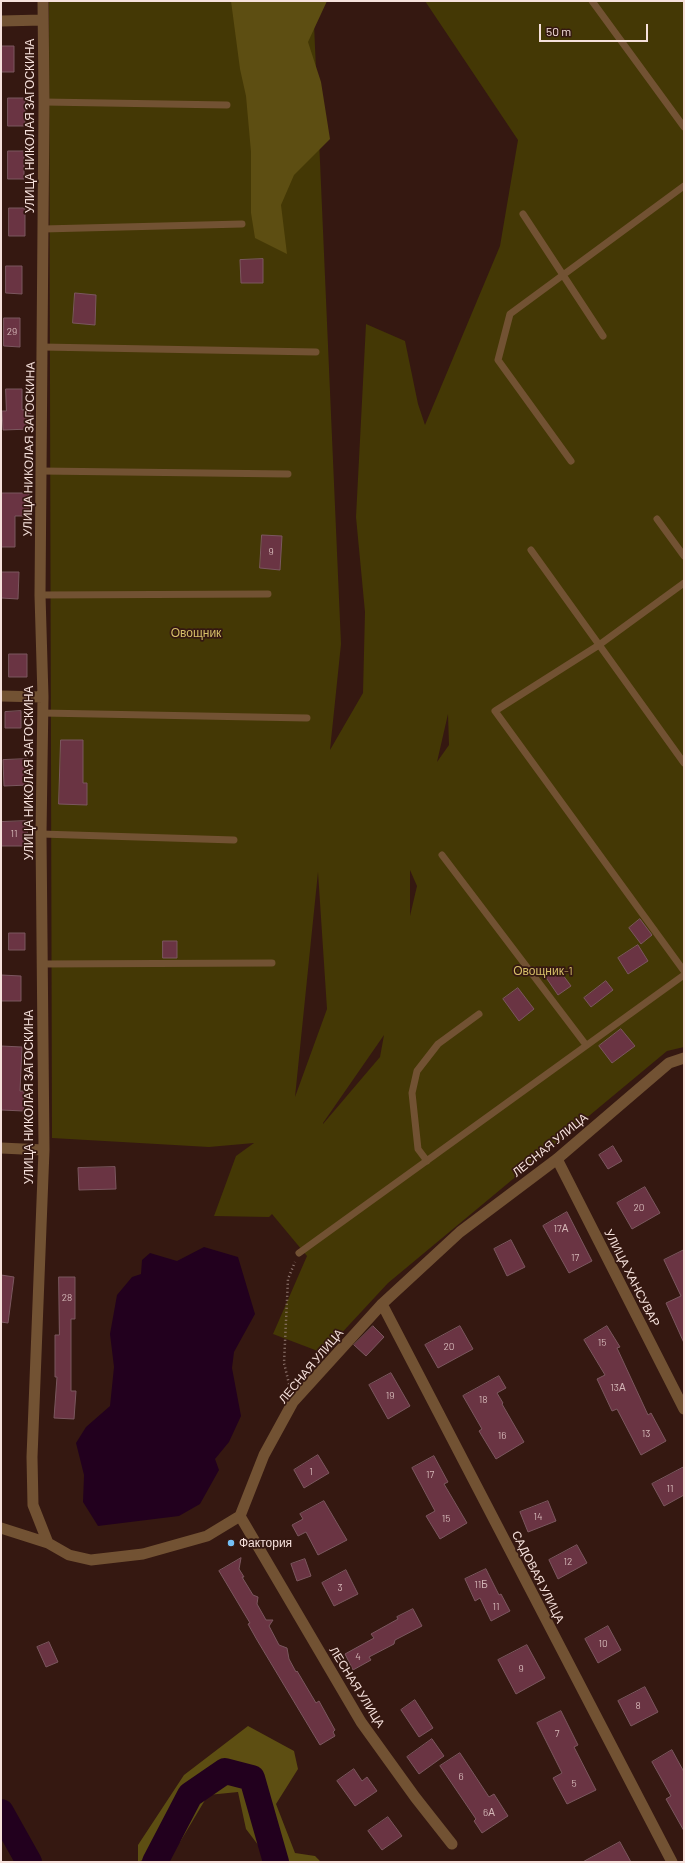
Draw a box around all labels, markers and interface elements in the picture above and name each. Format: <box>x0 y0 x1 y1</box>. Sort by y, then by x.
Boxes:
scale bar <box>541 16 650 42</box>
text: 50 m <box>546 24 571 38</box>
street label: УЛИЦА НИКОЛАЯ ЗАГОСКИНА <box>23 39 37 213</box>
house number: 29 <box>7 326 17 338</box>
street label: УЛИЦА НИКОЛАЯ ЗАГОСКИНА <box>20 362 38 536</box>
house number: 9 <box>268 546 274 558</box>
park label: Овощник <box>171 626 221 640</box>
street label: УЛИЦА НИКОЛАЯ ЗАГОСКИНА <box>22 686 36 860</box>
house number: 11 <box>10 828 18 840</box>
park label: Овощник-1 <box>513 964 573 978</box>
street label: УЛИЦА НИКОЛАЯ ЗАГОСКИНА <box>22 1010 36 1184</box>
street label: ЛЕСНАЯ УЛИЦА <box>509 1110 591 1180</box>
house number: 20 <box>633 1202 645 1214</box>
house number: 17А <box>554 1223 568 1235</box>
street label: УЛИЦА ХАНСУВАР <box>601 1227 663 1329</box>
house number: 17 <box>571 1252 579 1264</box>
house number: 28 <box>62 1292 72 1304</box>
street label: ЛЕСНАЯ УЛИЦА <box>276 1326 346 1406</box>
house number: 15 <box>598 1337 606 1349</box>
house number: 20 <box>443 1341 455 1353</box>
house number: 13А <box>610 1382 626 1394</box>
house number: 19 <box>386 1390 394 1402</box>
house number: 18 <box>479 1394 487 1406</box>
house number: 13 <box>642 1428 650 1440</box>
house number: 16 <box>498 1430 506 1442</box>
house number: 1 <box>309 1466 313 1478</box>
house number: 17 <box>426 1469 434 1481</box>
house number: 11 <box>666 1483 674 1495</box>
house number: 14 <box>533 1511 543 1523</box>
house number: 15 <box>442 1513 450 1525</box>
street label: САДОВАЯ УЛИЦА <box>509 1528 567 1626</box>
place label: Фактория <box>239 1536 292 1550</box>
marker: Фактория <box>226 1538 236 1548</box>
house number: 12 <box>564 1556 572 1568</box>
house number: 11Б <box>474 1579 488 1591</box>
house number: 3 <box>337 1582 343 1594</box>
house number: 11 <box>492 1601 500 1613</box>
house number: 10 <box>598 1638 608 1650</box>
street label: ЛЕСНАЯ УЛИЦА <box>326 1644 388 1730</box>
house number: 4 <box>355 1651 361 1663</box>
house number: 9 <box>518 1663 524 1675</box>
house number: 8 <box>635 1700 641 1712</box>
house number: 7 <box>555 1728 559 1740</box>
house number: 6 <box>458 1771 464 1783</box>
house number: 5 <box>571 1778 577 1790</box>
house number: 6А <box>483 1807 495 1819</box>

